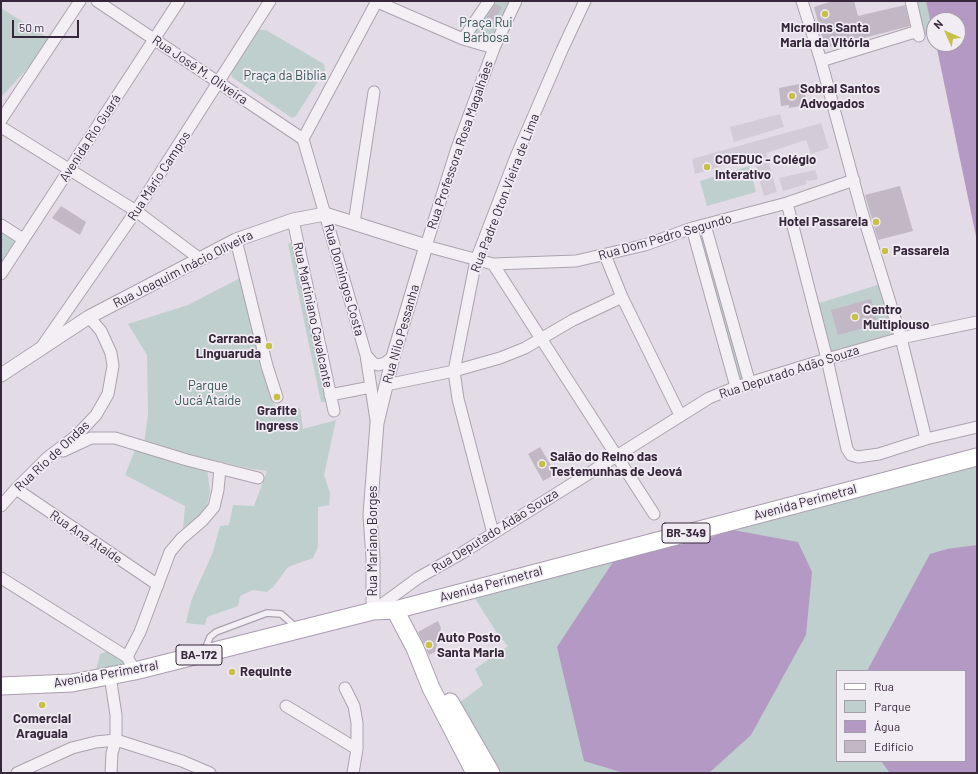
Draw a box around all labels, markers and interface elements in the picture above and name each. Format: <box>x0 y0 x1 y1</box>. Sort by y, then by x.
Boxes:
marker: Microlins Santa Maria da Vitória <box>820 9 830 19</box>
scale bar <box>14 12 81 38</box>
north arrow <box>926 12 966 52</box>
park label: Praça Rui Barbosa <box>459 15 513 46</box>
text: N <box>931 17 945 31</box>
text: 50 m <box>19 20 44 34</box>
place label: Microlins Santa Maria da Vitória <box>780 20 870 51</box>
street label: Rua José M. Oliveira <box>149 32 251 108</box>
street label: Rua Professora Rosa Magalhães <box>424 59 496 231</box>
park label: Praça da Biblia <box>244 68 326 84</box>
place label: Sobral Santos Advogados <box>800 81 880 112</box>
street label: Avenida Rio Guará <box>56 91 124 185</box>
marker: Sobral Santos Advogados <box>787 91 797 101</box>
street label: Rua Padre Oton Vieira de Lima <box>467 111 543 275</box>
street label: Rua Mário Campos <box>124 128 194 224</box>
place label: COEDUC - Colégio Interativo <box>715 152 816 183</box>
marker: COEDUC - Colégio Interativo <box>702 162 712 172</box>
street label: Rua Dom Pedro Segundo <box>597 210 733 264</box>
place label: Hotel Passarela <box>779 214 868 230</box>
marker: Hotel Passarela <box>871 217 881 227</box>
street label: Rua Domingos Costa <box>321 222 367 338</box>
street label: Rua Joaquim Inácio Oliveira <box>110 227 256 311</box>
street label: Rua Martiniano Cavalcante <box>290 241 336 389</box>
place label: Passarela <box>893 243 949 259</box>
marker: Passarela <box>880 246 890 256</box>
street label: Rua Nilo Pessanha <box>379 282 423 386</box>
place label: Centro Multiplouso <box>863 302 929 333</box>
marker: Centro Multiplouso <box>850 312 860 322</box>
place label: Carranca Linguaruda <box>196 331 261 362</box>
marker: Carranca Linguaruda <box>264 341 274 351</box>
street label: Rua Deputado Adão Souza <box>717 342 861 402</box>
park label: Parque Jucá Ataíde <box>175 378 241 409</box>
marker: Grafite ingress <box>272 392 282 402</box>
place label: Grafite ingress <box>256 403 298 434</box>
street label: Rua Rio de Ondas <box>11 417 93 495</box>
place label: Salão do Reino das Testemunhas de Jeová <box>550 449 682 480</box>
marker: Salão do Reino das Testemunhas de Jeová <box>537 459 547 469</box>
street label: Avenida Perimetral <box>752 481 858 523</box>
street label: Rua Mariano Borges <box>365 485 381 597</box>
street label: Rua Deputado Adão Souza <box>429 486 561 576</box>
street label: Rua Ana Ataíde <box>47 507 125 567</box>
road number: BR-349 <box>662 523 710 543</box>
street label: Avenida Perimetral <box>438 563 544 605</box>
place label: Auto Posto Santa Maria <box>437 630 504 661</box>
marker: Auto Posto Santa Maria <box>424 640 434 650</box>
road number: BA-172 <box>176 645 222 665</box>
street label: Avenida Perimetral <box>52 657 160 691</box>
place label: Requinte <box>240 664 292 680</box>
marker: Requinte <box>227 667 237 677</box>
legend <box>836 670 966 762</box>
text: Rua <box>874 679 894 693</box>
text: Parque <box>874 699 911 713</box>
marker: Comercial Araguaia <box>37 700 47 710</box>
place label: Comercial Araguaia <box>13 711 71 742</box>
text: Água <box>874 719 900 733</box>
text: Edifício <box>874 739 914 753</box>

